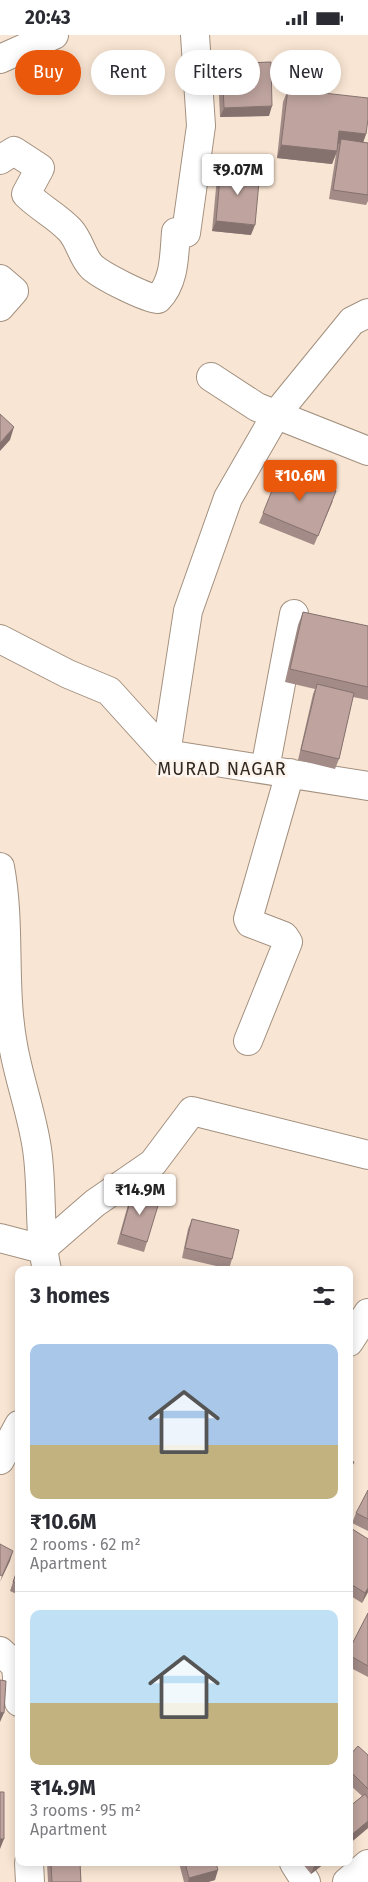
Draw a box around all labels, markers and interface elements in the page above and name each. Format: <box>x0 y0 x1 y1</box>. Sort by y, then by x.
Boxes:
text: 20:43 <box>25 6 71 29</box>
chip: Buy <box>15 50 81 95</box>
chip: Rent <box>91 50 165 95</box>
chip: Filters <box>175 50 260 95</box>
chip: New <box>270 50 341 95</box>
pin: ₹9.07M <box>197 154 279 196</box>
text: ₹9.07M <box>213 160 263 179</box>
pin: ₹10.6M <box>259 459 341 502</box>
text: ₹10.6M <box>275 466 325 485</box>
district label: MURAD NAGAR <box>157 758 287 780</box>
pin: ₹14.9M <box>99 1173 181 1216</box>
text: ₹14.9M <box>115 1180 165 1199</box>
icon: filters <box>310 1282 338 1310</box>
text: 3 homes <box>30 1283 110 1309</box>
icon: home <box>139 1377 229 1467</box>
text: ₹10.6M <box>30 1509 97 1535</box>
text: 2 rooms · 62 m² <box>30 1535 141 1554</box>
text: Apartment <box>30 1554 107 1573</box>
icon: home <box>139 1642 229 1732</box>
text: ₹14.9M <box>30 1775 96 1801</box>
text: 3 rooms · 95 m² <box>30 1801 141 1820</box>
text: Apartment <box>30 1820 107 1839</box>

